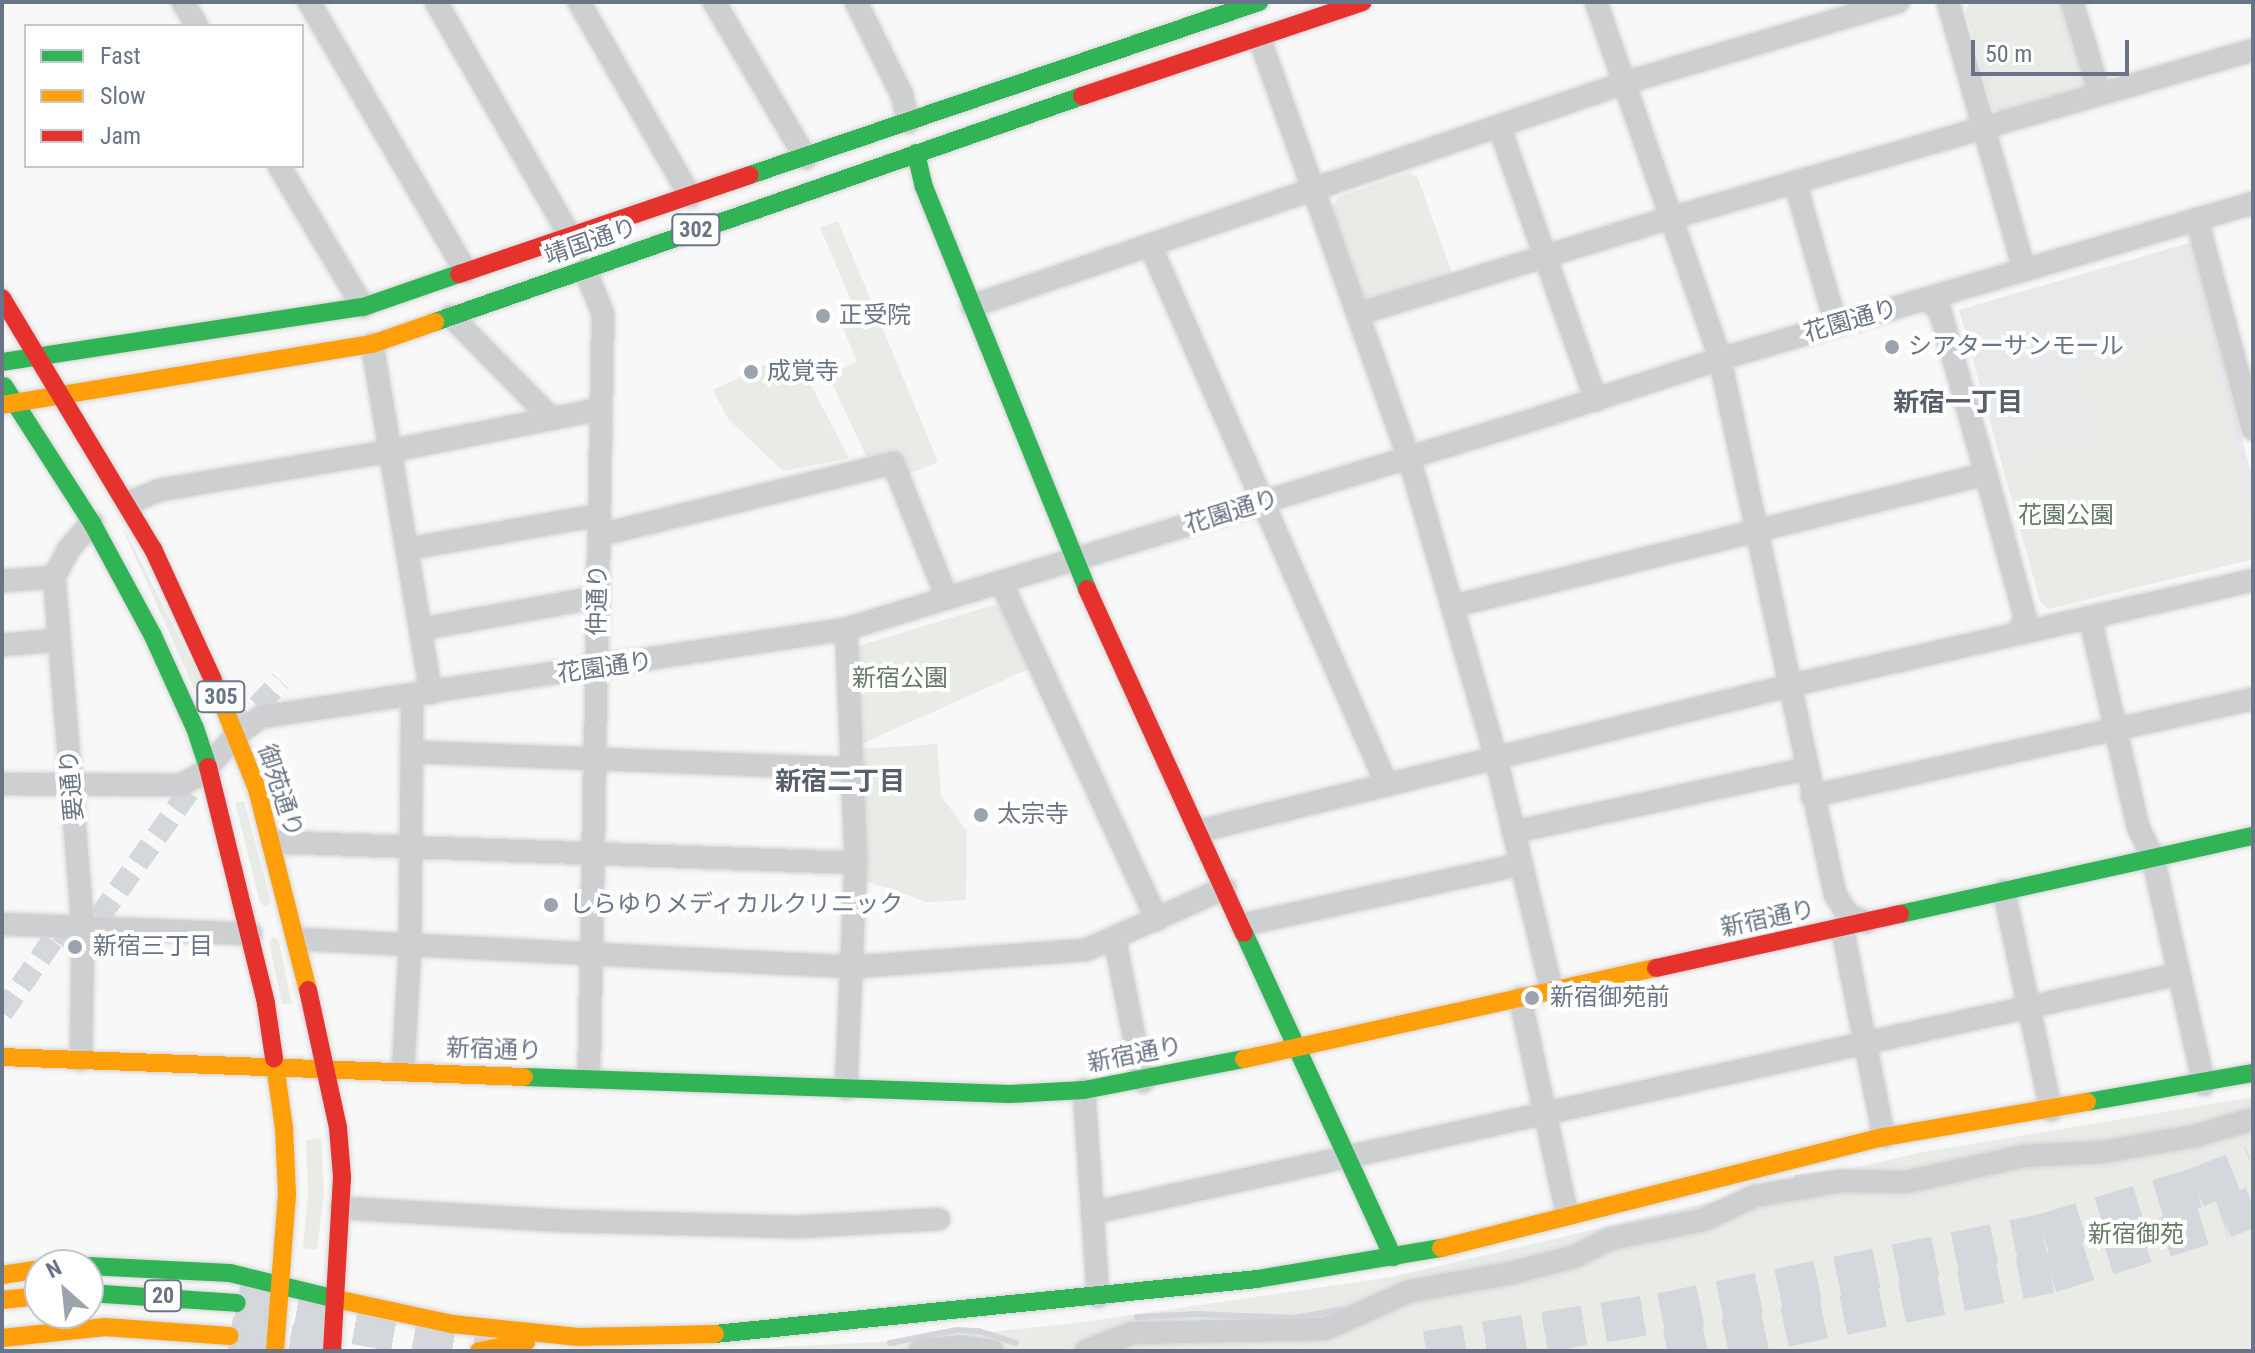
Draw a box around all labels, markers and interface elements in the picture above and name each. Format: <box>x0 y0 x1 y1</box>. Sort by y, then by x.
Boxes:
legend <box>24 24 304 168</box>
scale bar <box>1975 24 2133 74</box>
text: 50 m <box>1985 40 2032 68</box>
text: Fast <box>100 42 141 70</box>
text: Slow <box>100 82 146 110</box>
text: Jam <box>100 122 141 150</box>
road number: 302 <box>670 212 722 248</box>
street label: 靖国通り <box>541 213 641 271</box>
street label: 花園通り <box>1801 294 1901 348</box>
place label: 正受院 <box>839 302 911 330</box>
marker: 正受院 <box>814 307 832 325</box>
place label: シアターサンモール <box>1908 333 2124 361</box>
marker: シアターサンモール <box>1883 338 1901 356</box>
place label: 成覚寺 <box>767 358 839 386</box>
marker: 成覚寺 <box>742 363 760 381</box>
district label: 新宿一丁目 <box>1893 387 2023 419</box>
street label: 花園通り <box>1182 484 1282 540</box>
park label: 花園公園 <box>2018 502 2114 530</box>
street label: 仲通り <box>583 564 613 636</box>
street label: 花園通り <box>555 647 655 689</box>
park label: 新宿公園 <box>852 665 948 693</box>
road number: 305 <box>195 679 247 715</box>
street label: 御苑通り <box>251 741 309 841</box>
street label: 要通り <box>55 748 89 822</box>
district label: 新宿二丁目 <box>775 766 905 798</box>
place label: 太宗寺 <box>997 801 1069 829</box>
marker: 太宗寺 <box>972 806 990 824</box>
place label: しらゆりメディカルクリニック <box>569 891 905 919</box>
marker: しらゆりメディカルクリニック <box>540 894 562 916</box>
street label: 新宿通り <box>1718 895 1818 943</box>
place label: 新宿三丁目 <box>93 933 213 961</box>
marker: 新宿三丁目 <box>64 936 86 958</box>
place label: 新宿御苑前 <box>1550 984 1670 1012</box>
marker: 新宿御苑前 <box>1521 987 1543 1009</box>
street label: 新宿通り <box>1085 1032 1185 1078</box>
street label: 新宿通り <box>446 1034 542 1066</box>
park label: 新宿御苑 <box>2088 1221 2184 1249</box>
north arrow <box>24 1249 104 1329</box>
text: N <box>42 1255 65 1283</box>
road number: 20 <box>143 1278 183 1314</box>

